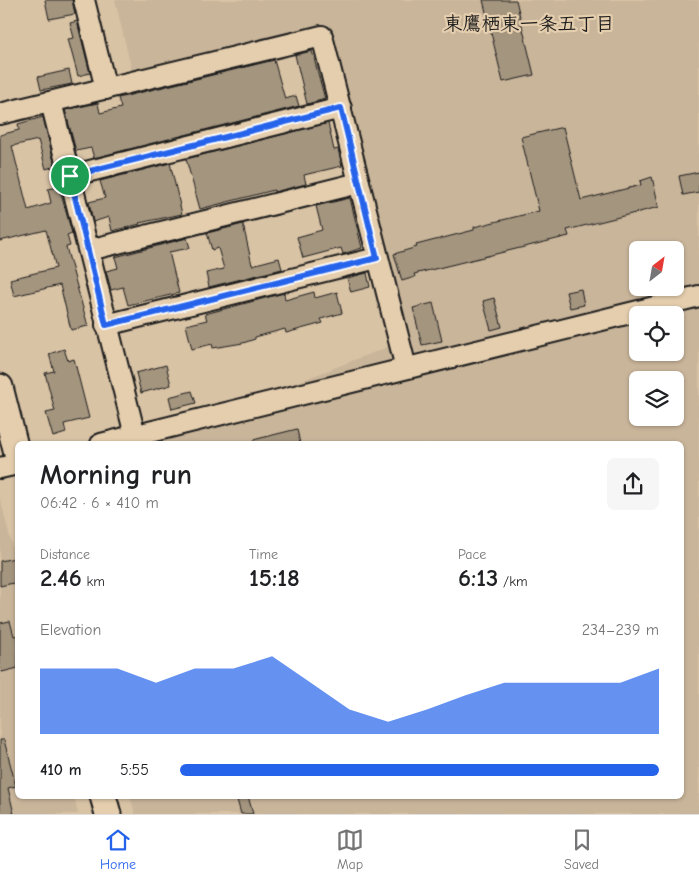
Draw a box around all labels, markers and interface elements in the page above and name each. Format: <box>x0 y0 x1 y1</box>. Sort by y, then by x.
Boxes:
district label: 東鷹栖東一条五丁目 <box>443 13 615 35</box>
pin <box>49 155 91 197</box>
icon: arrive <box>56 162 84 190</box>
north arrow <box>629 241 684 296</box>
map controls <box>629 241 684 426</box>
button: locate <box>629 306 684 361</box>
button: layers <box>629 371 684 426</box>
button: share <box>607 458 659 510</box>
text: Morning run <box>40 459 192 491</box>
text: 06:42 · 6 × 410 m <box>40 494 159 512</box>
text: Distance <box>40 546 90 563</box>
text: Time <box>249 546 278 563</box>
text: Pace <box>458 546 486 563</box>
text: 2.46 <box>40 563 82 592</box>
text: 15:18 <box>249 563 300 592</box>
text: 6:13 <box>458 563 498 592</box>
text: km <box>82 573 105 590</box>
text: /km <box>498 573 528 590</box>
text: Elevation <box>40 621 101 639</box>
text: 234–239 m <box>582 621 659 639</box>
text: 410 m <box>40 761 81 779</box>
text: 5:55 <box>120 761 149 779</box>
tab: Home <box>100 826 136 873</box>
tab: Map <box>336 826 364 873</box>
tab: Saved <box>564 826 599 873</box>

